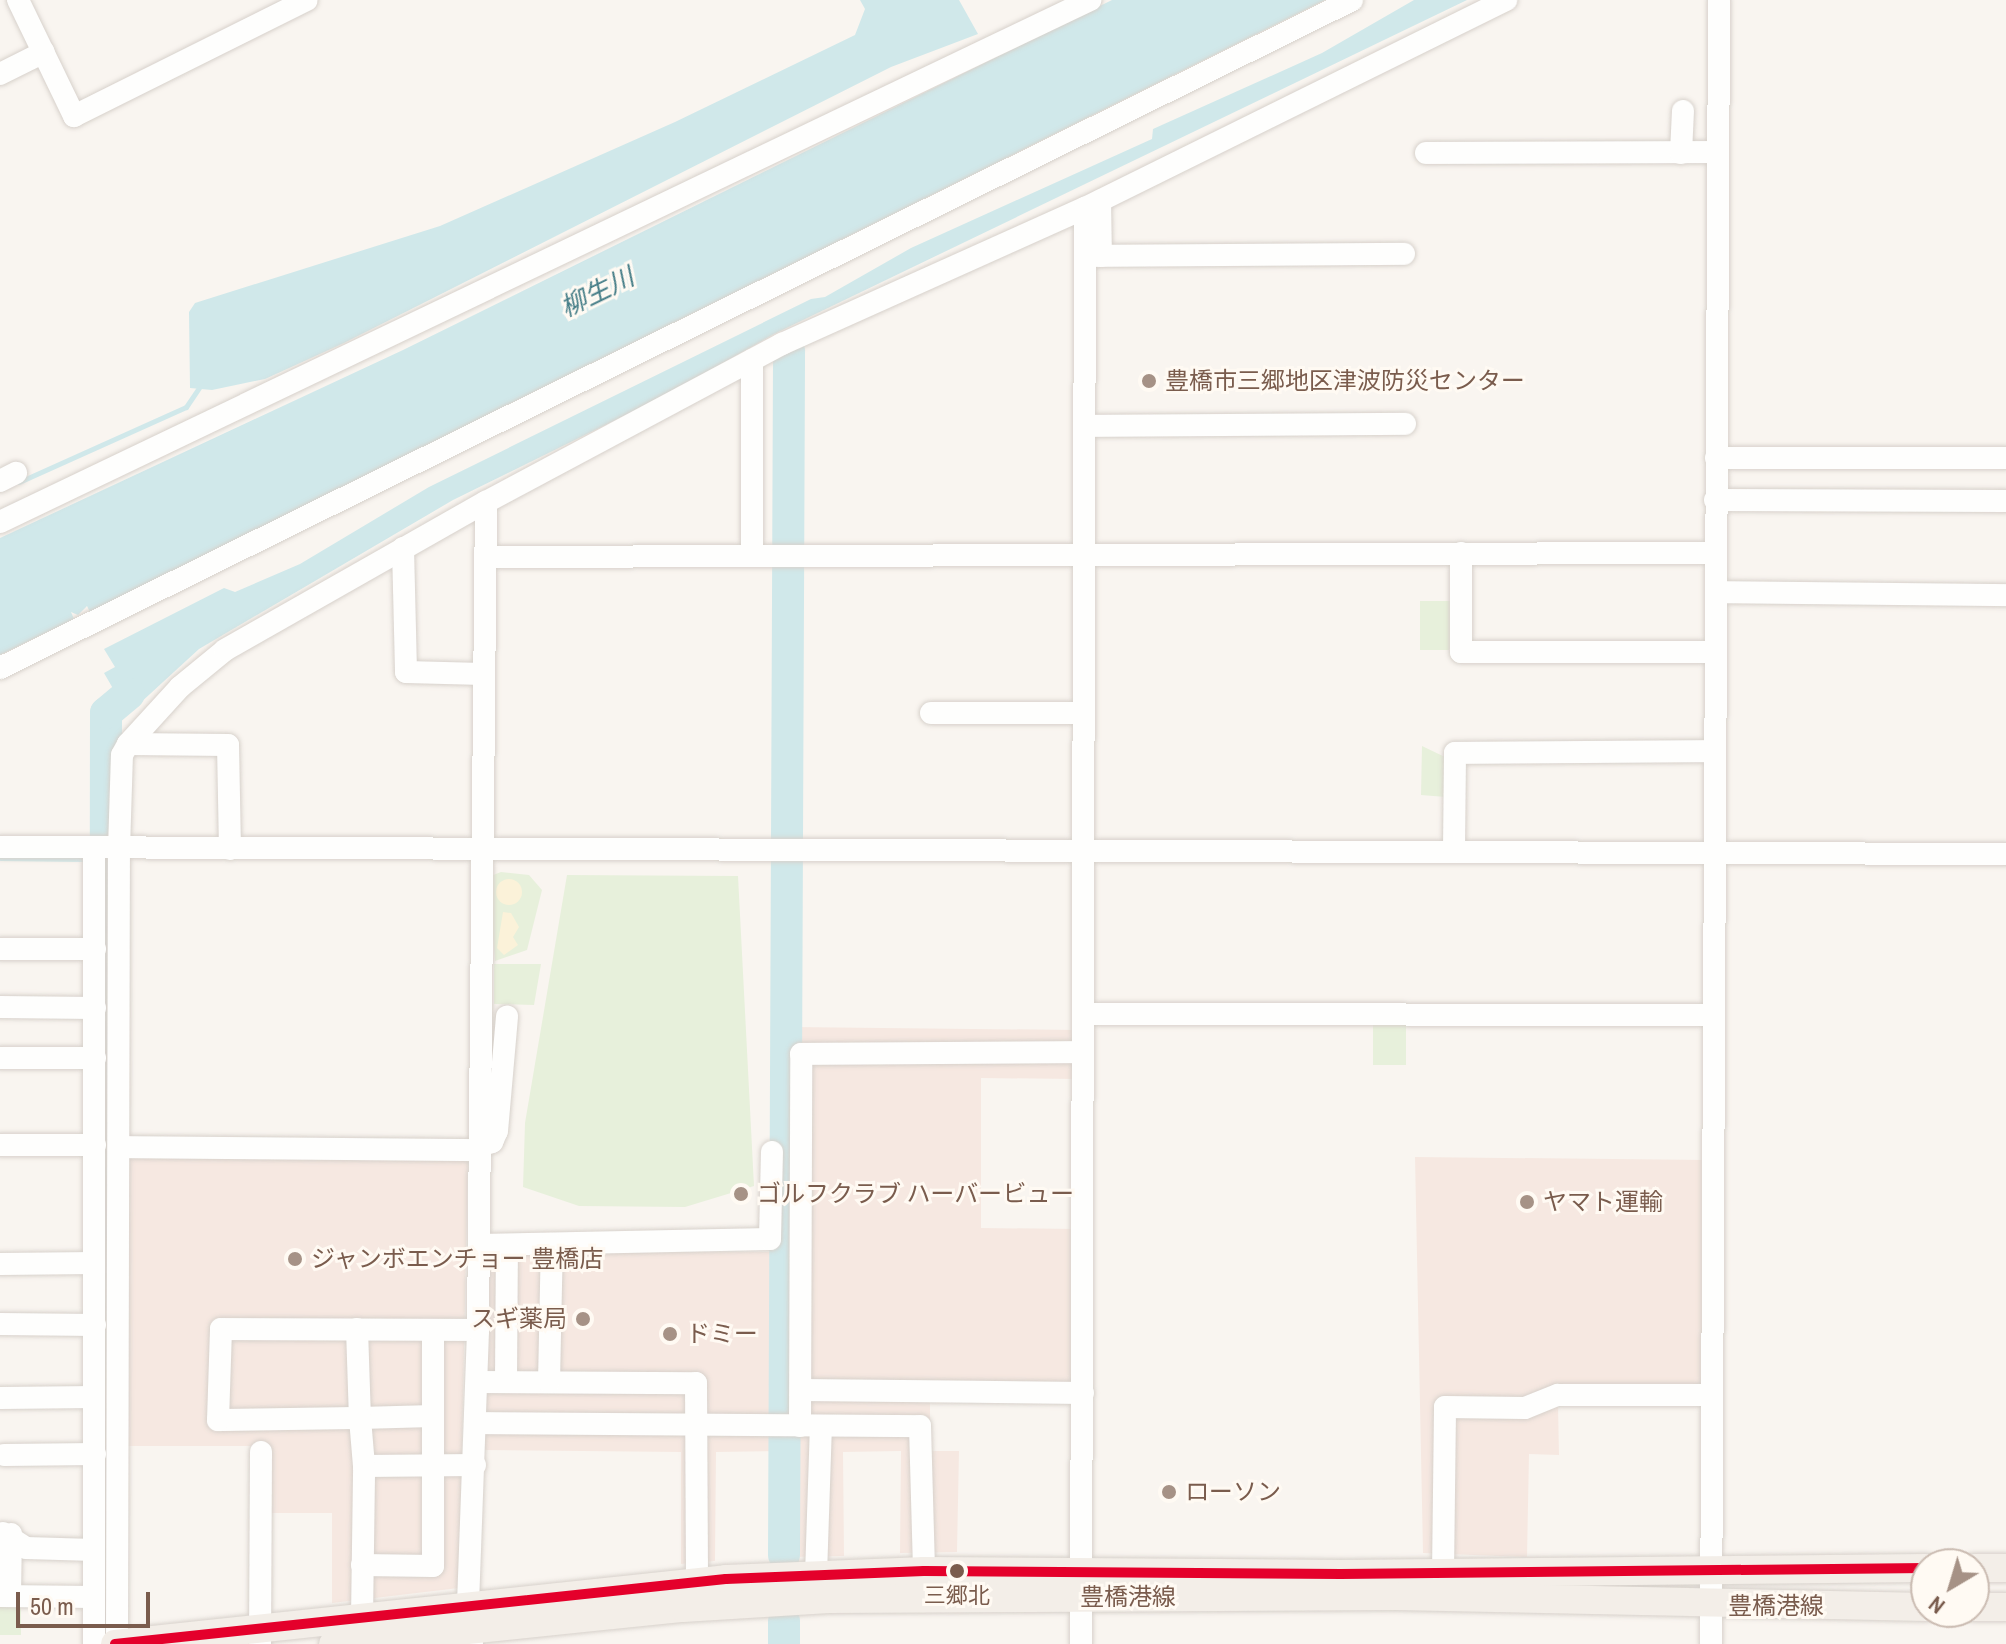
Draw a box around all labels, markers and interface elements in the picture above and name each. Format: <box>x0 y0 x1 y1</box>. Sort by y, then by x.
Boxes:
water label: 柳生川 <box>555 261 639 323</box>
place label: 豊橋市三郷地区津波防災センター <box>1165 367 1525 395</box>
marker: 豊橋市三郷地区津波防災センター <box>1140 372 1158 390</box>
place label: ゴルフクラブ ハーバービュー <box>757 1180 1074 1208</box>
marker: ゴルフクラブ ハーバービュー <box>732 1185 750 1203</box>
place label: ヤマト運輸 <box>1543 1188 1663 1216</box>
marker: ヤマト運輸 <box>1518 1193 1536 1211</box>
place label: ジャンボエンチョー 豊橋店 <box>311 1245 604 1273</box>
marker: ジャンボエンチョー 豊橋店 <box>286 1250 304 1268</box>
place label: スギ薬局 <box>471 1305 567 1333</box>
marker: スギ薬局 <box>574 1310 592 1328</box>
place label: ドミー <box>686 1320 758 1348</box>
marker: ドミー <box>661 1325 679 1343</box>
place label: ローソン <box>1185 1478 1281 1506</box>
marker: ローソン <box>1160 1483 1178 1501</box>
north arrow <box>1910 1548 1990 1628</box>
marker: 三郷北 <box>949 1563 965 1579</box>
scale bar <box>20 1576 154 1626</box>
place label: 三郷北 <box>924 1583 990 1609</box>
street label: 豊橋港線 <box>1080 1583 1176 1611</box>
text: 50 m <box>30 1590 74 1622</box>
text: N <box>1922 1590 1951 1621</box>
street label: 豊橋港線 <box>1728 1592 1824 1620</box>

